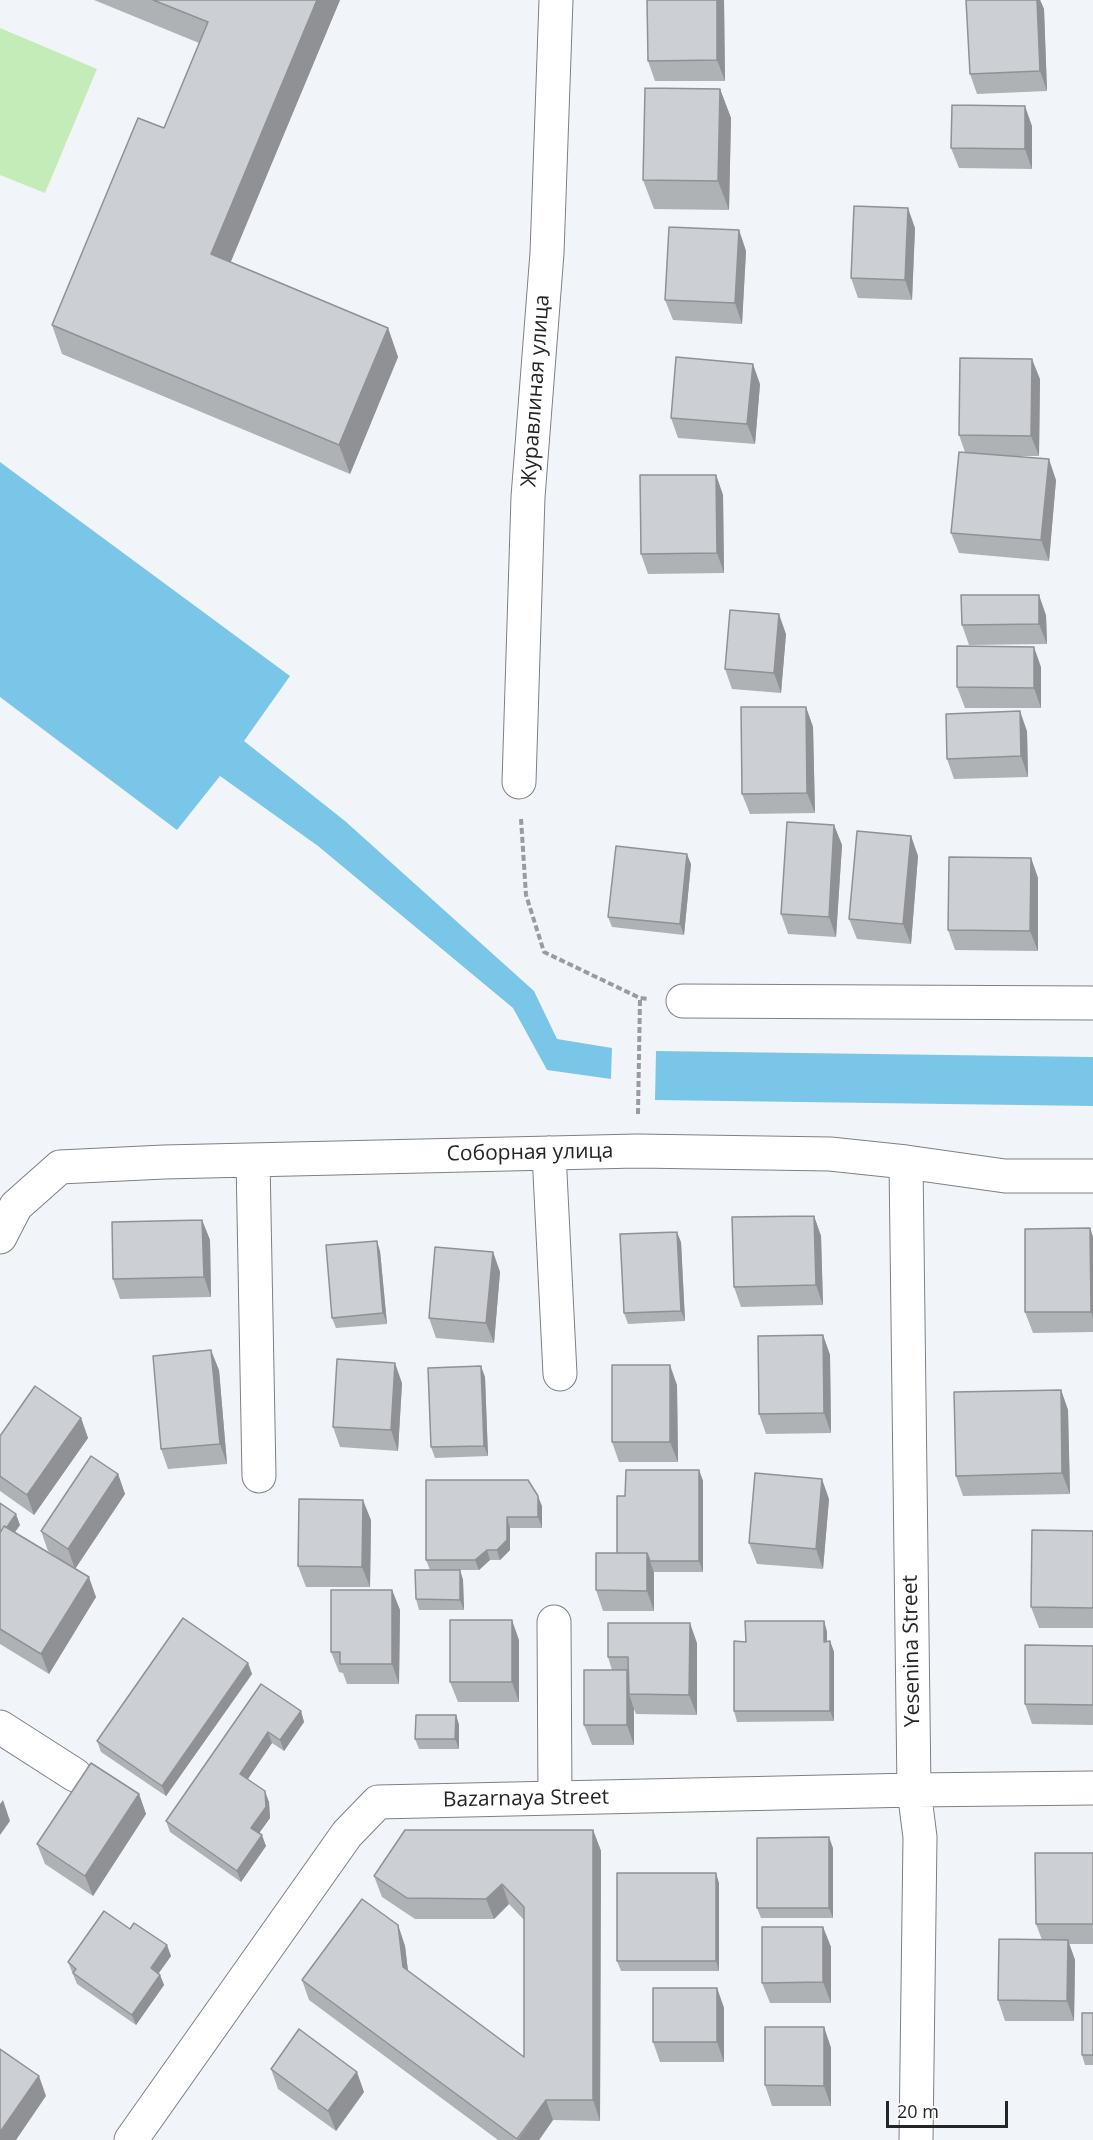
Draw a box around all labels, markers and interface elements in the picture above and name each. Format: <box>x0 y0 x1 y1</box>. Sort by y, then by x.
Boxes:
street label: Журавлиная улица <box>517 294 555 488</box>
street label: Соборная улица <box>447 1139 613 1167</box>
street label: Yesenina Street <box>898 1575 926 1727</box>
street label: Bazarnaya Street <box>443 1785 609 1813</box>
scale bar <box>889 2089 1010 2127</box>
text: 20 m <box>897 2099 939 2123</box>

